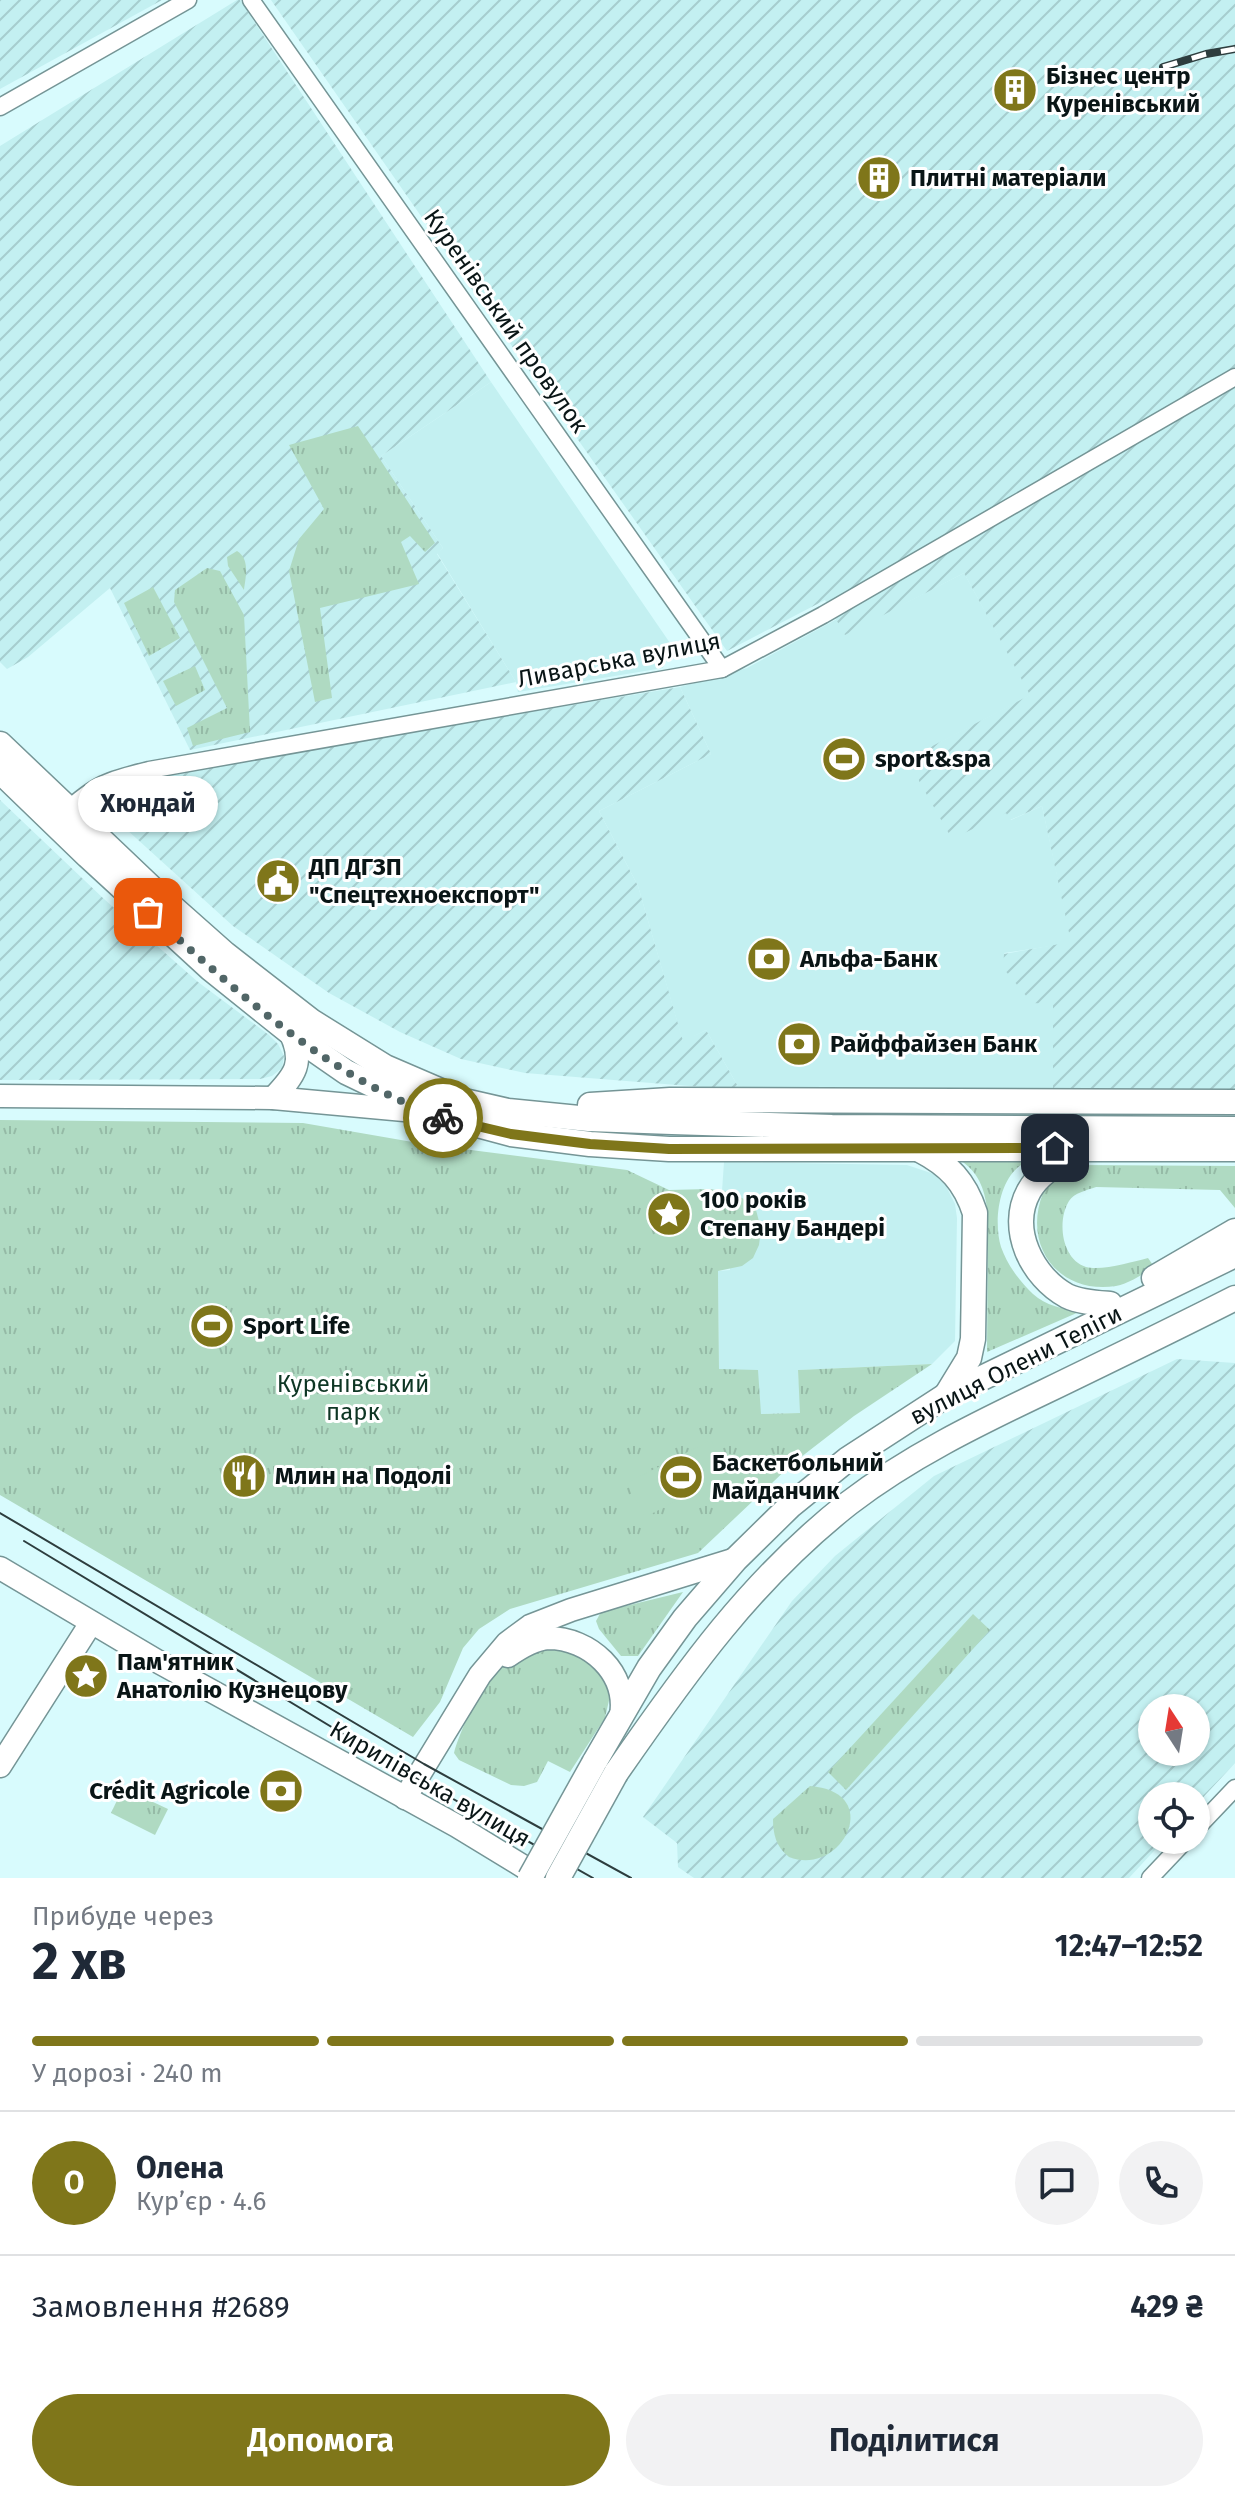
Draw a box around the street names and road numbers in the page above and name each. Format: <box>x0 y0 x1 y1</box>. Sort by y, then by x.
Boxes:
street label: Куренівський провулок <box>418 204 594 439</box>
street label: Ливарська вулиця <box>515 627 723 693</box>
street label: вулиця Олени Теліги <box>905 1299 1127 1431</box>
street label: Кирилівська вулиця <box>325 1715 535 1853</box>

